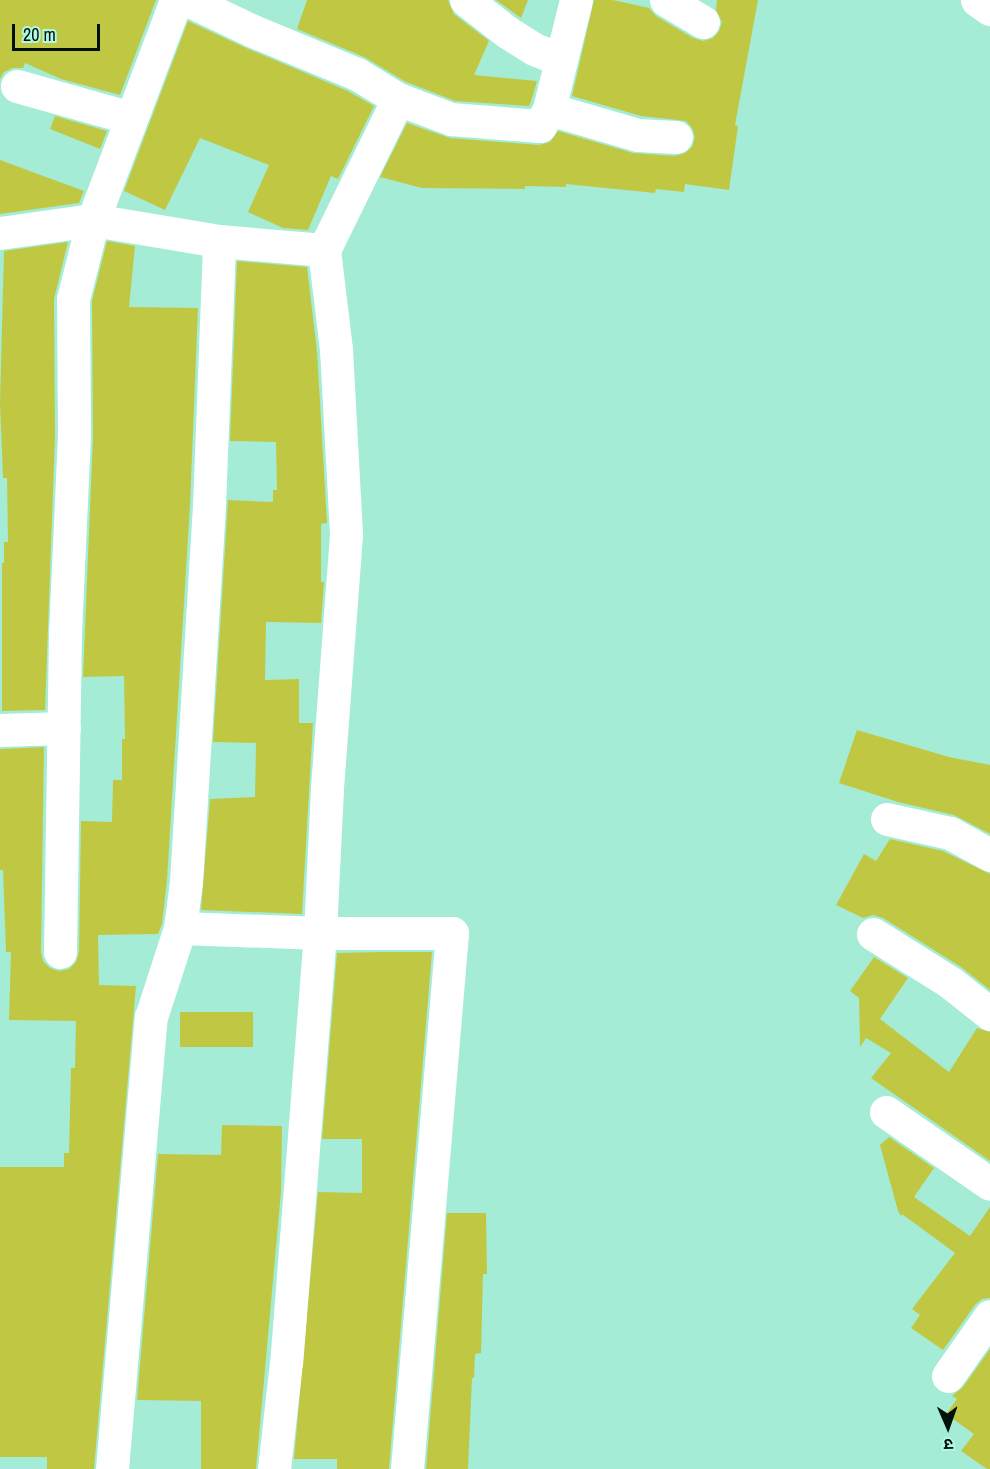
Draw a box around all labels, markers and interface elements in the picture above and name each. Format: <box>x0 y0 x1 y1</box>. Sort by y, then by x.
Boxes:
scale bar <box>15 12 104 50</box>
text: 20 m <box>23 22 56 47</box>
north arrow <box>918 1397 978 1457</box>
text: उ <box>944 1434 954 1456</box>

